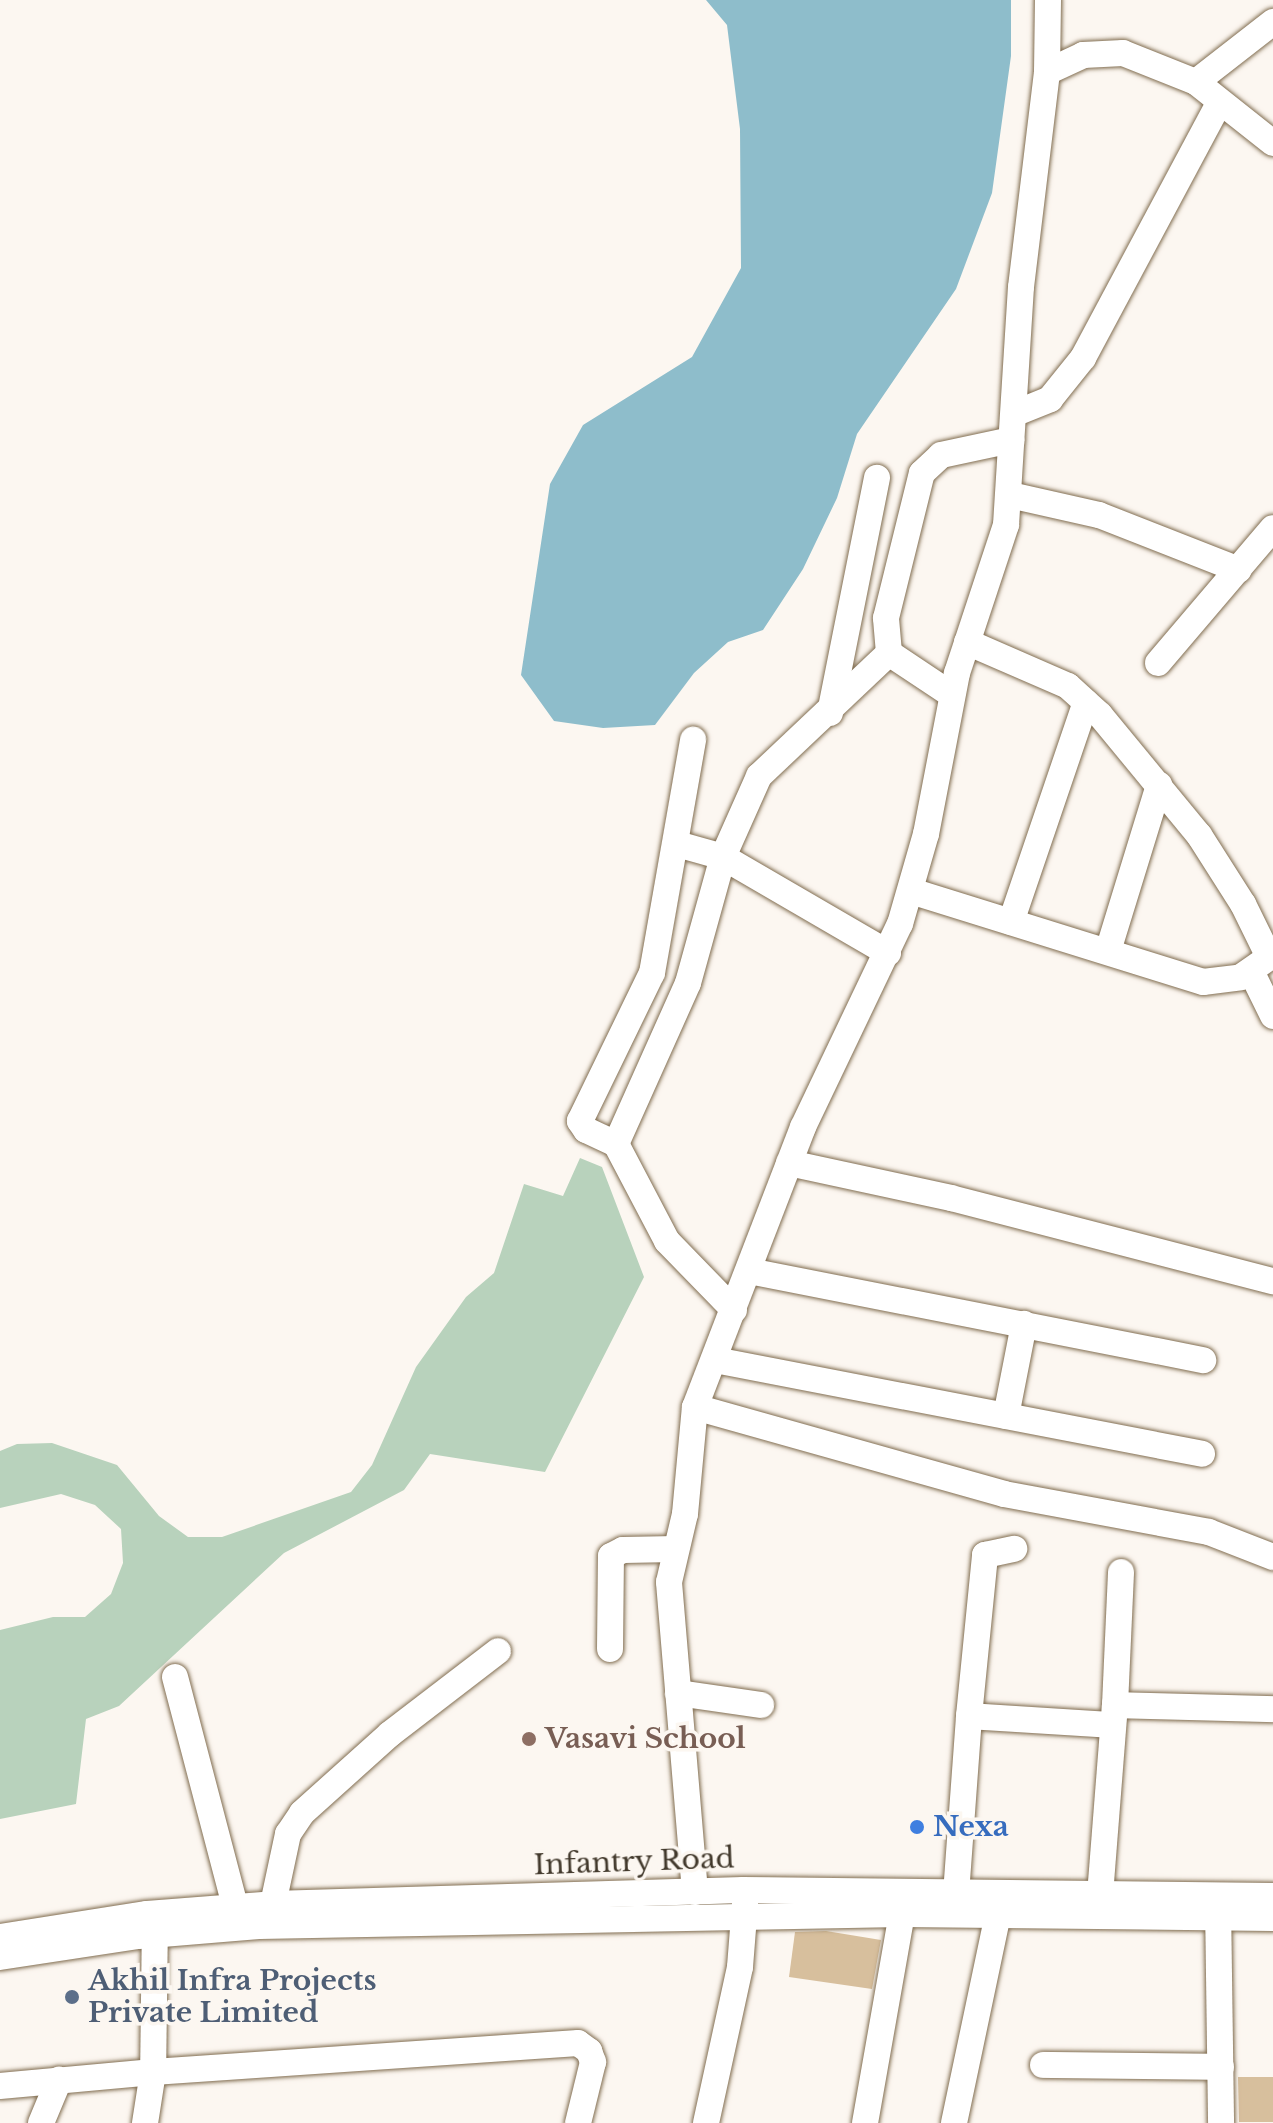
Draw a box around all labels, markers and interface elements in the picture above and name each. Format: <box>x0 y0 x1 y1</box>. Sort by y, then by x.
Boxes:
place label: Vasavi School <box>545 1722 746 1756</box>
marker: Vasavi School <box>520 1730 538 1748</box>
place label: Nexa <box>933 1810 1009 1844</box>
marker: Nexa <box>908 1818 926 1836</box>
street label: Infantry Road <box>533 1842 735 1882</box>
place label: Akhil Infra Projects Private Limited <box>88 1964 377 2030</box>
marker: Akhil Infra Projects Private Limited <box>63 1988 81 2006</box>

